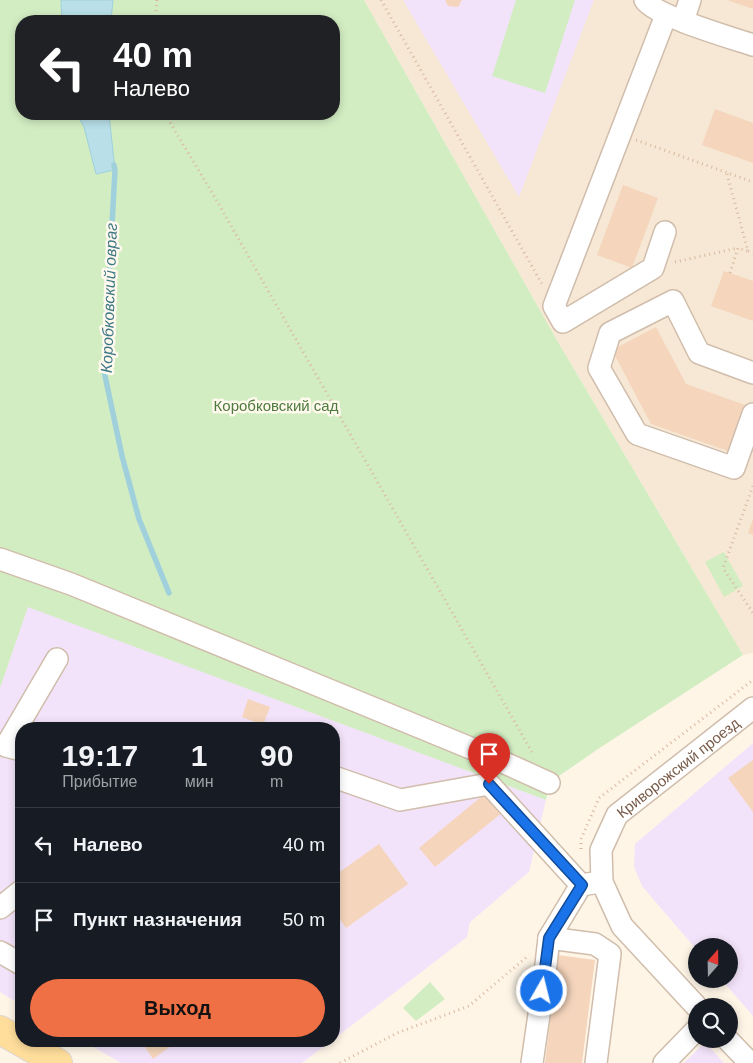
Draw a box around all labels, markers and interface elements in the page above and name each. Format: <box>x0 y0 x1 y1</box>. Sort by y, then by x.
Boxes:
icon: left <box>30 35 95 100</box>
text: 40 m <box>113 35 193 74</box>
text: Налево <box>113 76 190 101</box>
water label: Коробковский овраг <box>98 222 120 373</box>
park label: Коробковский сад <box>214 397 339 414</box>
street label: Криворожский проезд <box>613 714 743 821</box>
pin <box>468 733 510 784</box>
text: 19:17 <box>62 739 138 772</box>
text: 1 <box>191 739 208 772</box>
text: 90 <box>260 739 293 772</box>
icon: arrive <box>475 740 503 768</box>
text: Прибытие <box>62 773 137 790</box>
text: мин <box>185 773 214 790</box>
text: m <box>270 773 283 790</box>
icon: left <box>30 831 58 859</box>
text: Налево <box>73 834 143 855</box>
text: 40 m <box>283 834 325 855</box>
icon: arrive <box>30 906 58 934</box>
text: Пункт назначения <box>73 909 242 930</box>
text: 50 m <box>283 909 325 930</box>
north arrow <box>688 938 738 988</box>
map controls <box>688 938 738 1048</box>
position arrow <box>515 964 567 1016</box>
button: Выход <box>30 979 325 1037</box>
button: search <box>688 998 738 1048</box>

